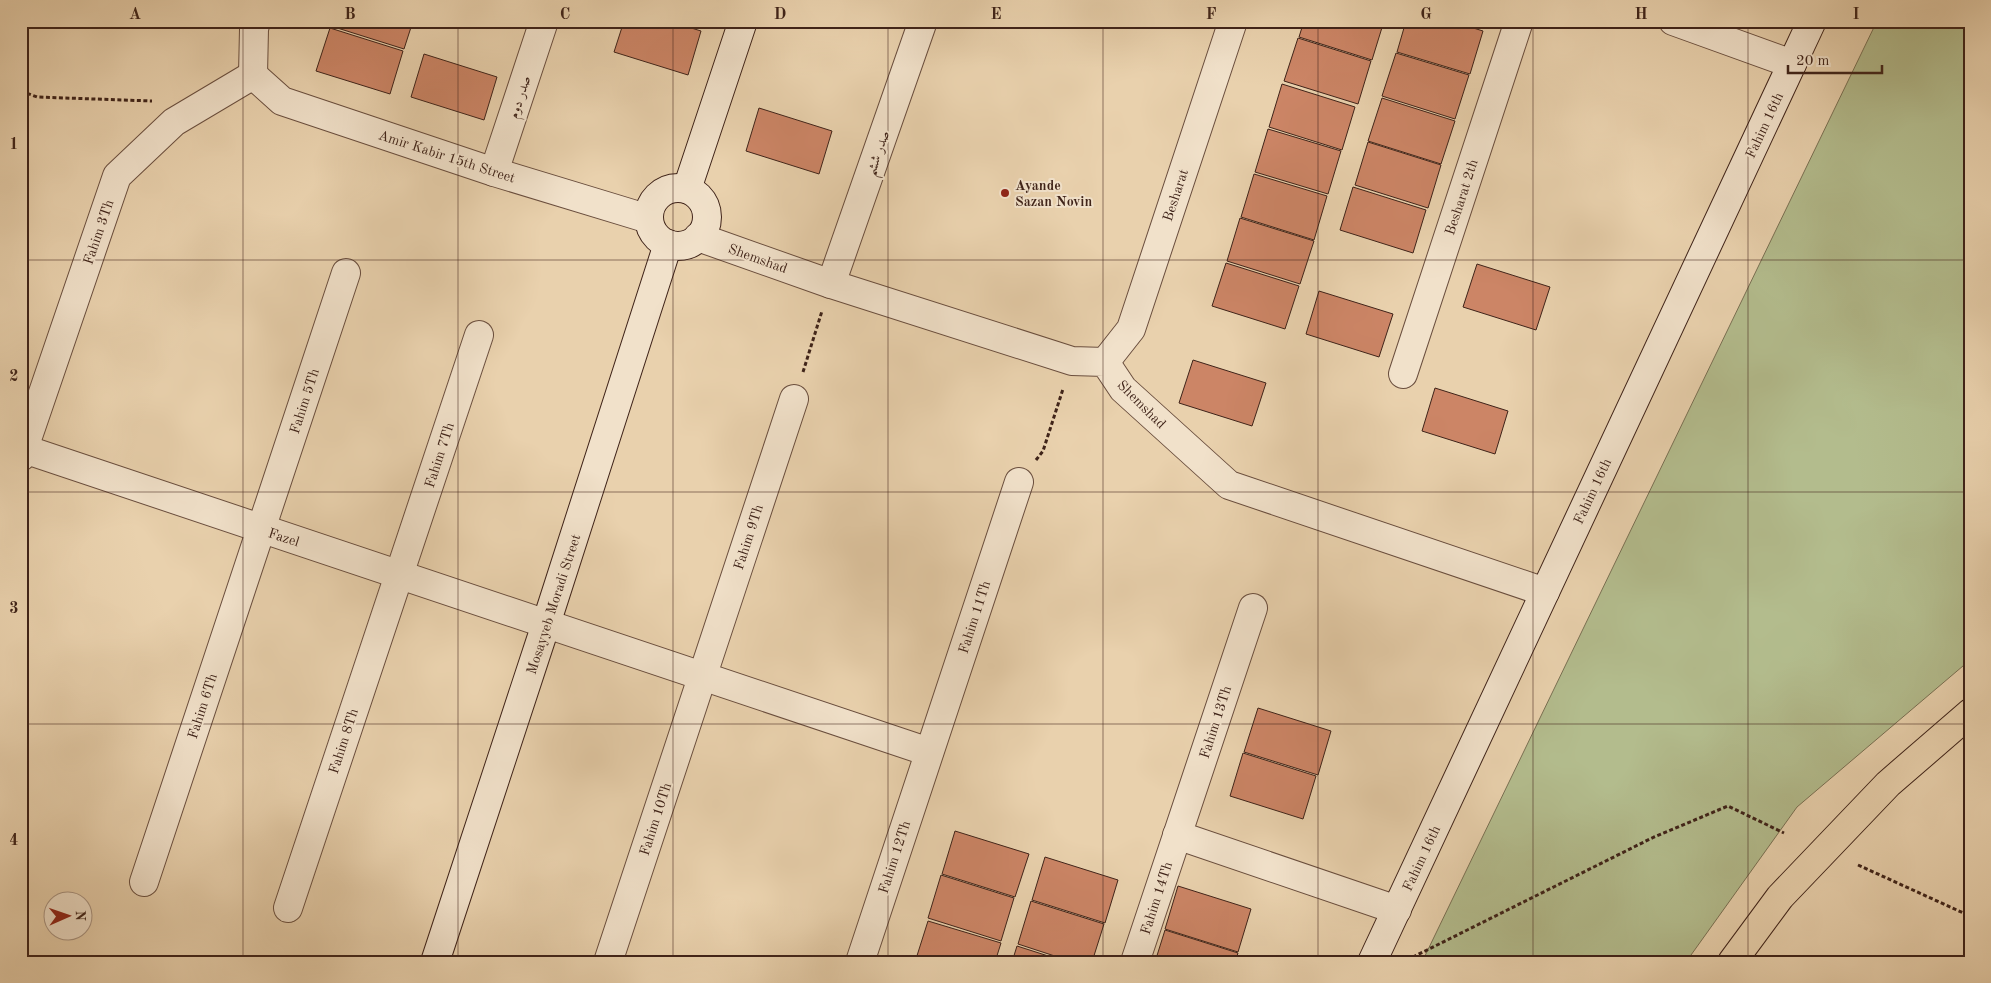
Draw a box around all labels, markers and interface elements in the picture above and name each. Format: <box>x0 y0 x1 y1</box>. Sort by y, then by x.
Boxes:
text: A <box>129 7 141 23</box>
text: B <box>344 7 356 23</box>
text: C <box>560 7 570 23</box>
text: D <box>774 7 786 23</box>
text: E <box>990 7 1002 23</box>
text: F <box>1206 7 1217 23</box>
text: G <box>1420 7 1432 23</box>
text: H <box>1634 7 1648 23</box>
text: I <box>1852 7 1860 23</box>
scale bar <box>1788 42 1882 74</box>
text: 20 m <box>1796 54 1830 69</box>
street label: صدر دوم <box>506 74 538 122</box>
street label: Fahim 16th <box>1744 90 1786 160</box>
street label: Amir Kabir 15th Street <box>376 128 517 186</box>
street label: صدر ششم <box>864 129 898 180</box>
text: 1 <box>9 137 19 153</box>
street label: Besharat 2th <box>1443 157 1481 237</box>
street label: Besharat <box>1161 167 1191 223</box>
place label: Ayande Sazan Novin <box>1015 179 1092 209</box>
marker: Ayande Sazan Novin <box>999 187 1011 199</box>
street label: Fahim 3Th <box>81 198 117 267</box>
street label: Shemshad <box>726 242 789 276</box>
street label: Fahim 5Th <box>288 367 322 436</box>
text: 2 <box>9 369 19 385</box>
street label: Shemshad <box>1115 378 1168 431</box>
street label: Fahim 7Th <box>423 421 457 490</box>
street label: Fahim 16th <box>1572 456 1614 526</box>
street label: Fahim 9Th <box>732 503 766 572</box>
street label: Fazel <box>266 526 301 550</box>
street label: Mosayyeb Moradi Street <box>525 532 583 676</box>
street label: Fahim 11Th <box>957 579 993 656</box>
text: 3 <box>9 601 19 617</box>
street label: Fahim 6Th <box>186 672 220 741</box>
street label: Fahim 13Th <box>1198 684 1234 761</box>
street label: Fahim 8Th <box>327 707 361 776</box>
street label: Fahim 10Th <box>638 781 674 858</box>
street label: Fahim 12Th <box>877 819 913 896</box>
street label: Fahim 16th <box>1401 823 1443 893</box>
text: 4 <box>9 833 19 849</box>
street label: Fahim 14Th <box>1139 860 1175 937</box>
north arrow <box>42 890 92 940</box>
text: N <box>73 910 87 921</box>

